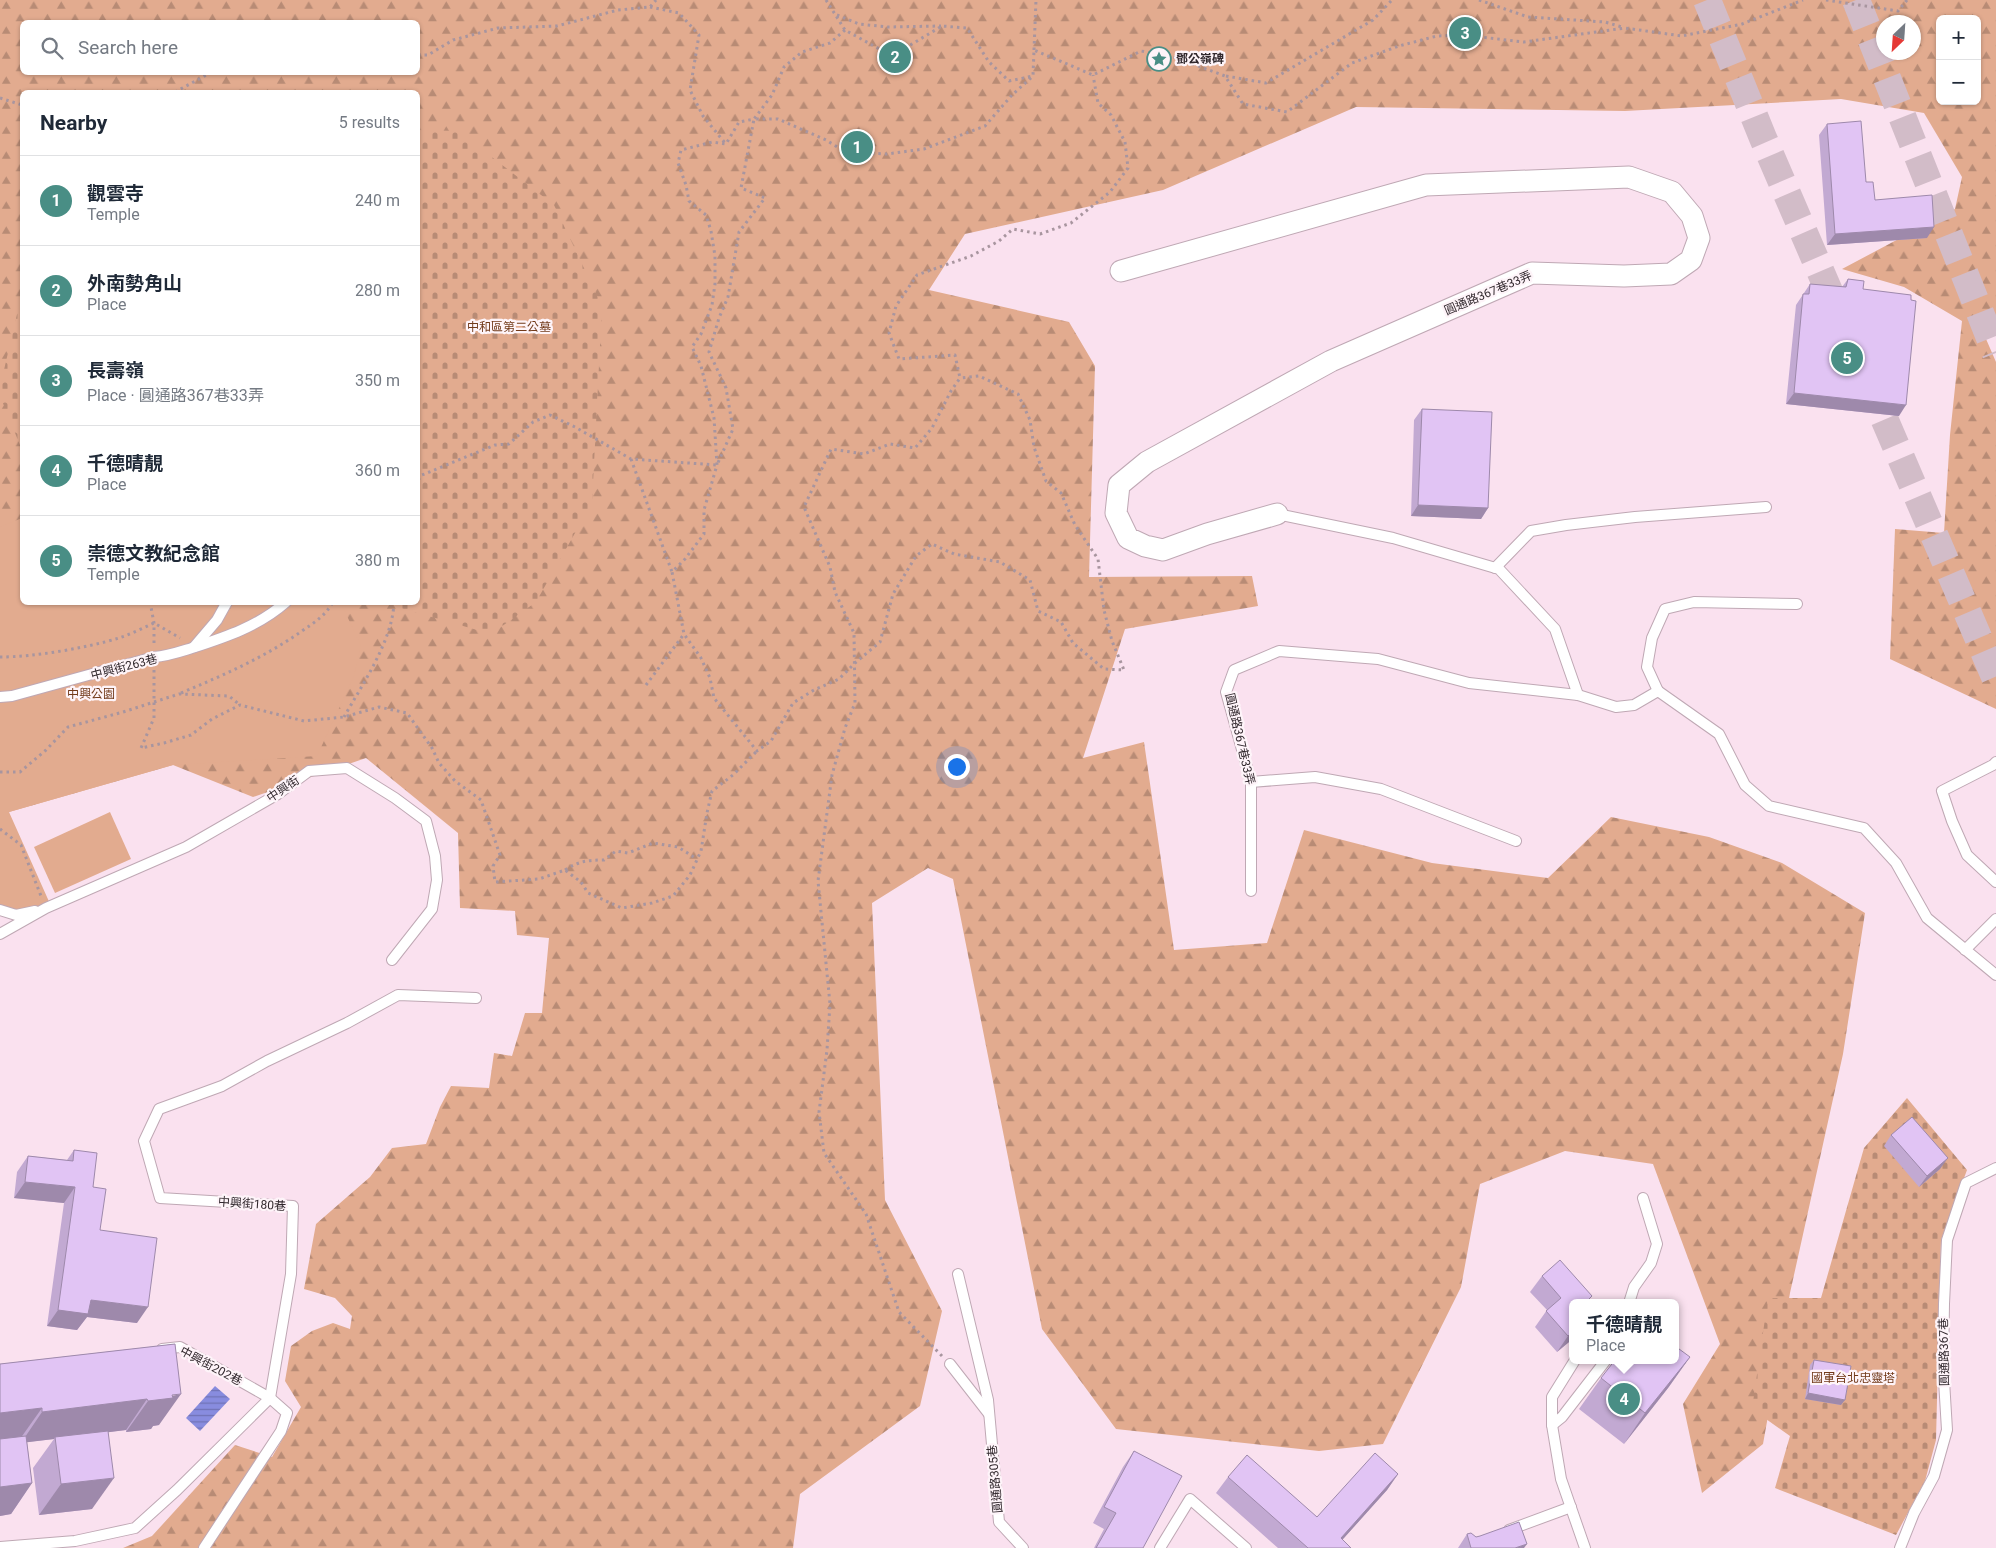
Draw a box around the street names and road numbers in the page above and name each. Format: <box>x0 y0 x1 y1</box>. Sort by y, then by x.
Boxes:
street label: 圓通路367巷33弄 <box>1442 268 1534 318</box>
street label: 中興街263巷 <box>89 651 159 683</box>
street label: 圓通路367巷33弄 <box>1223 692 1257 786</box>
street label: 中興街 <box>264 773 302 805</box>
street label: 中興街180巷 <box>217 1195 287 1213</box>
street label: 圓通路367巷 <box>1936 1318 1952 1386</box>
street label: 中興街202巷 <box>178 1344 244 1388</box>
street label: 圓通路305巷 <box>985 1444 1005 1514</box>

